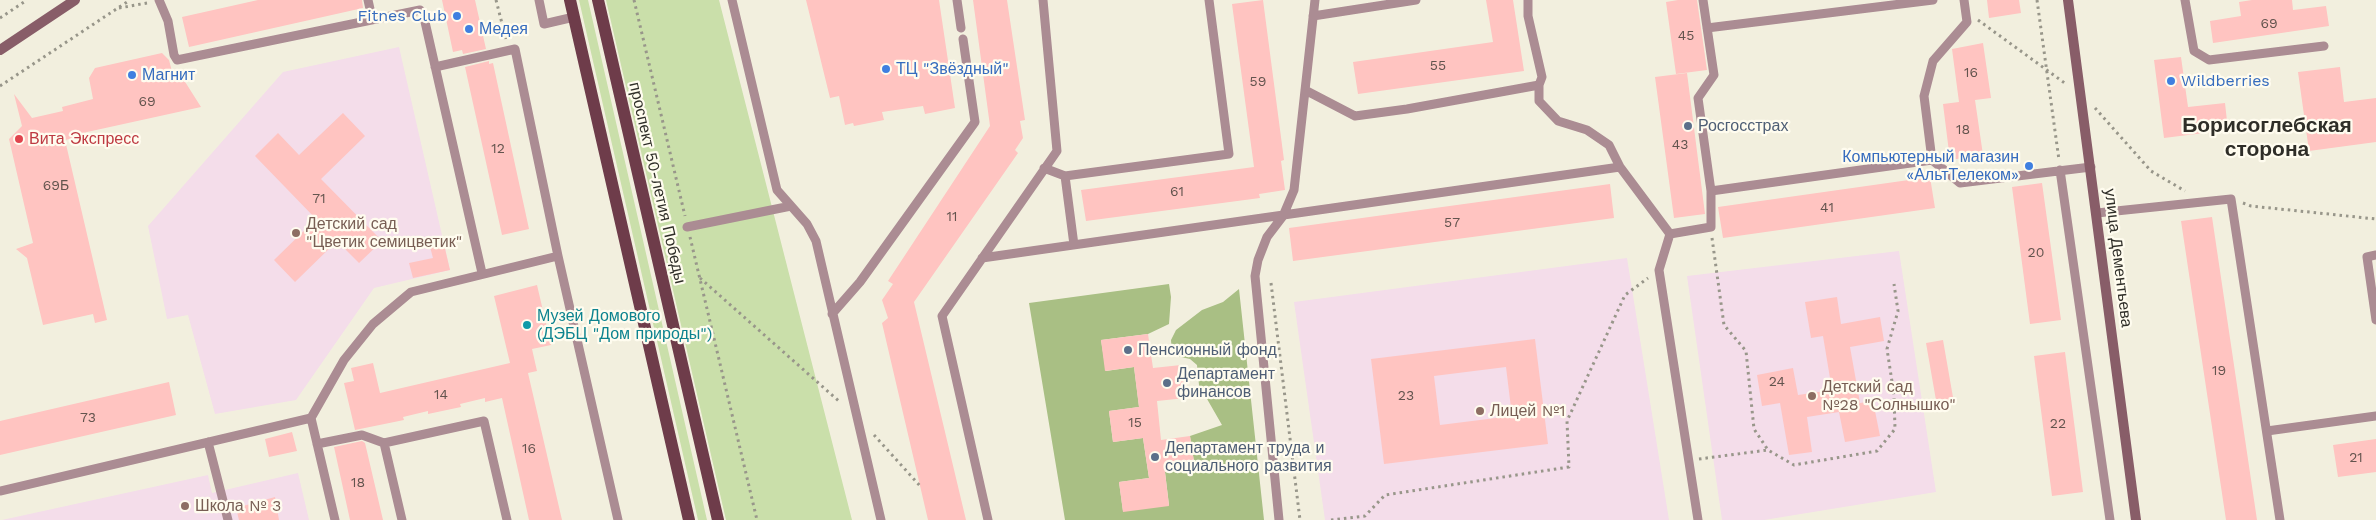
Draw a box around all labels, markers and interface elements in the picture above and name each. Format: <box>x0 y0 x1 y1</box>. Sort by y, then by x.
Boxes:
place label: Fitnes Club <box>357 6 447 26</box>
marker: Fitnes Club <box>451 10 463 22</box>
house number: 69 <box>2260 16 2278 32</box>
place label: Медея <box>479 19 528 39</box>
marker: Медея <box>463 23 475 35</box>
house number: 45 <box>1678 28 1694 44</box>
house number: 55 <box>1430 58 1446 74</box>
place label: ТЦ "Звёздный" <box>896 59 1009 79</box>
marker: ТЦ "Звёздный" <box>880 63 892 75</box>
place label: Магнит <box>142 65 195 85</box>
house number: 16 <box>1964 65 1978 81</box>
marker: Магнит <box>126 69 138 81</box>
place label: Wildberries <box>2181 71 2270 91</box>
house number: 59 <box>1250 74 1266 90</box>
marker: Wildberries <box>2165 75 2177 87</box>
street label: проспект 50-летия Победы <box>624 80 690 286</box>
house number: 69 <box>138 94 156 110</box>
district label: Борисоглебская сторона <box>2182 113 2352 163</box>
place label: Росгосстрах <box>1698 116 1788 136</box>
marker: Росгосстрах <box>1682 120 1694 132</box>
house number: 18 <box>1956 122 1970 138</box>
place label: Вита Экспресс <box>29 129 139 149</box>
marker: Вита Экспресс <box>13 133 25 145</box>
house number: 43 <box>1672 137 1688 153</box>
house number: 12 <box>491 141 505 157</box>
place label: Компьютерный магазин «АльтТелеком» <box>1842 147 2019 185</box>
marker: Компьютерный магазин «АльтТелеком» <box>2023 160 2035 172</box>
house number: 69Б <box>43 178 69 194</box>
house number: 61 <box>1170 184 1184 200</box>
street label: улица Дементьева <box>2100 188 2136 328</box>
house number: 71 <box>312 191 326 207</box>
house number: 41 <box>1820 200 1834 216</box>
house number: 11 <box>947 209 957 225</box>
place label: Детский сад "Цветик семицветик" <box>306 214 462 252</box>
house number: 57 <box>1444 215 1460 231</box>
marker: Детский сад "Цветик семицветик" <box>290 227 302 239</box>
house number: 20 <box>2028 245 2044 261</box>
place label: Музей Домового (ДЭБЦ "Дом природы") <box>537 306 712 344</box>
marker: Музей Домового (ДЭБЦ "Дом природы") <box>521 319 533 331</box>
place label: Пенсионный фонд <box>1138 340 1277 360</box>
marker: Пенсионный фонд <box>1122 344 1134 356</box>
house number: 19 <box>2212 363 2226 379</box>
place label: Департамент финансов <box>1177 364 1275 402</box>
house number: 24 <box>1769 374 1785 390</box>
marker: Департамент финансов <box>1161 377 1173 389</box>
place label: Детский сад №28 "Солнышко" <box>1822 377 1956 415</box>
house number: 14 <box>434 387 448 403</box>
house number: 23 <box>1398 388 1414 404</box>
marker: Детский сад №28 "Солнышко" <box>1806 390 1818 402</box>
place label: Лицей №1 <box>1490 401 1565 421</box>
marker: Лицей №1 <box>1474 405 1486 417</box>
house number: 73 <box>80 410 96 426</box>
house number: 15 <box>1128 415 1142 431</box>
house number: 22 <box>2050 416 2066 432</box>
place label: Департамент труда и социального развития <box>1165 438 1332 476</box>
house number: 16 <box>522 441 536 457</box>
house number: 21 <box>2349 450 2363 466</box>
marker: Департамент труда и социального развития <box>1149 451 1161 463</box>
house number: 18 <box>351 475 365 491</box>
place label: Школа № 3 <box>195 496 281 516</box>
marker: Школа № 3 <box>179 500 191 512</box>

